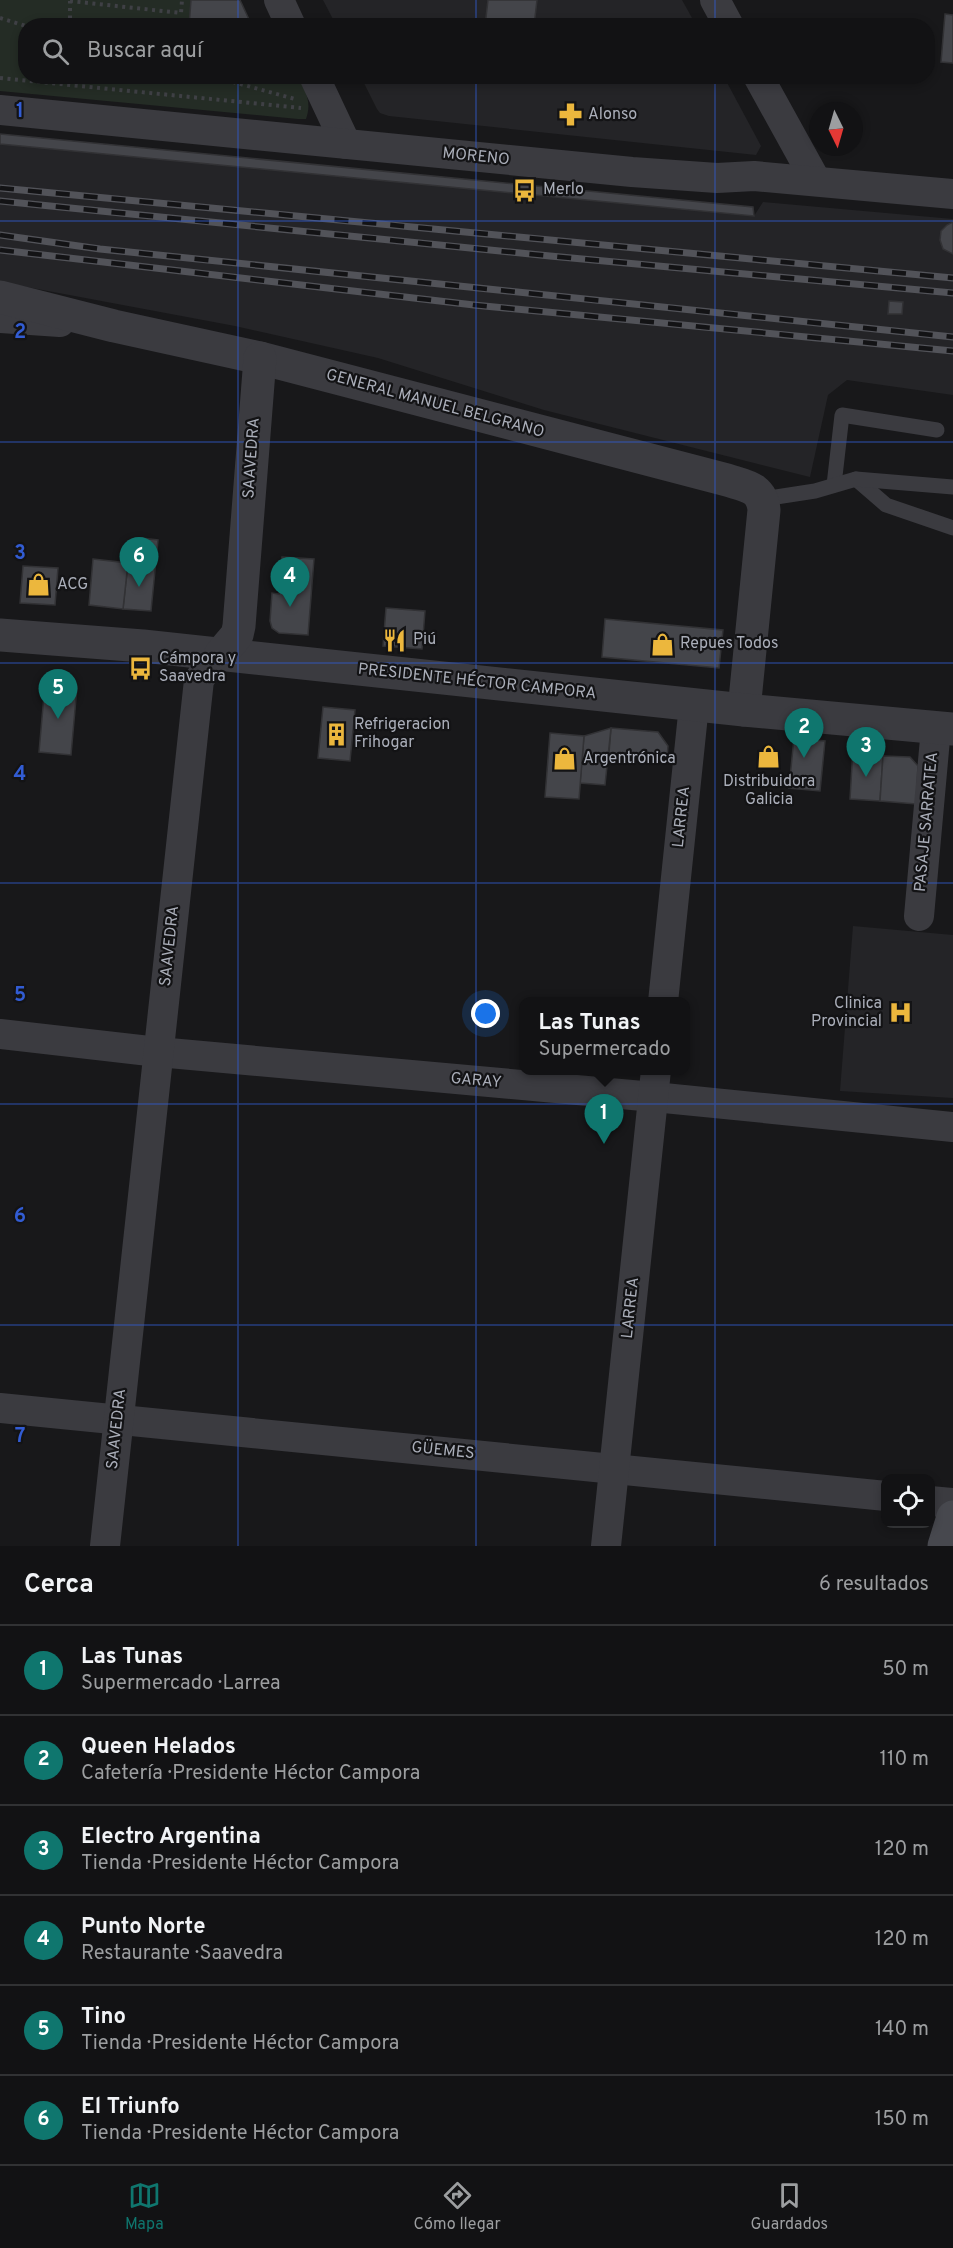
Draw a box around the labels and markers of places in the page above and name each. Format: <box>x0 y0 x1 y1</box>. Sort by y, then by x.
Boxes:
pharmacy icon: Alonso <box>557 102 583 128</box>
place label: Alonso <box>588 105 637 125</box>
bus stop icon: Merlo <box>512 177 538 203</box>
place label: Merlo <box>543 180 584 200</box>
pin: 6 <box>120 538 158 587</box>
pin: 4 <box>270 558 310 607</box>
shop icon: ACG <box>26 572 52 598</box>
place label: ACG <box>57 575 88 595</box>
restaurant icon: Piú <box>382 627 408 653</box>
place label: Piú <box>413 630 436 650</box>
shop icon: Repues Todos <box>649 631 675 657</box>
place label: Repues Todos <box>680 634 778 654</box>
place label: Cámpora y Saavedra <box>159 649 236 687</box>
bus stop icon: Cámpora y Saavedra <box>128 655 154 681</box>
pin: 5 <box>38 670 78 719</box>
pin: 2 <box>784 708 824 758</box>
place label: Refrigeracion Frihogar <box>354 715 450 753</box>
building icon: Refrigeracion Frihogar <box>323 721 349 747</box>
pin: 3 <box>846 728 886 777</box>
shop icon: Distribuidora Galicia <box>756 744 782 770</box>
shop icon: Argentrónica <box>552 746 578 772</box>
place label: Argentrónica <box>583 749 676 769</box>
place label: Distribuidora Galicia <box>723 772 815 810</box>
place label: Clinica Provincial <box>811 994 882 1032</box>
hospital icon: Clinica Provincial <box>887 1000 913 1026</box>
pin: 1 <box>584 1094 624 1144</box>

